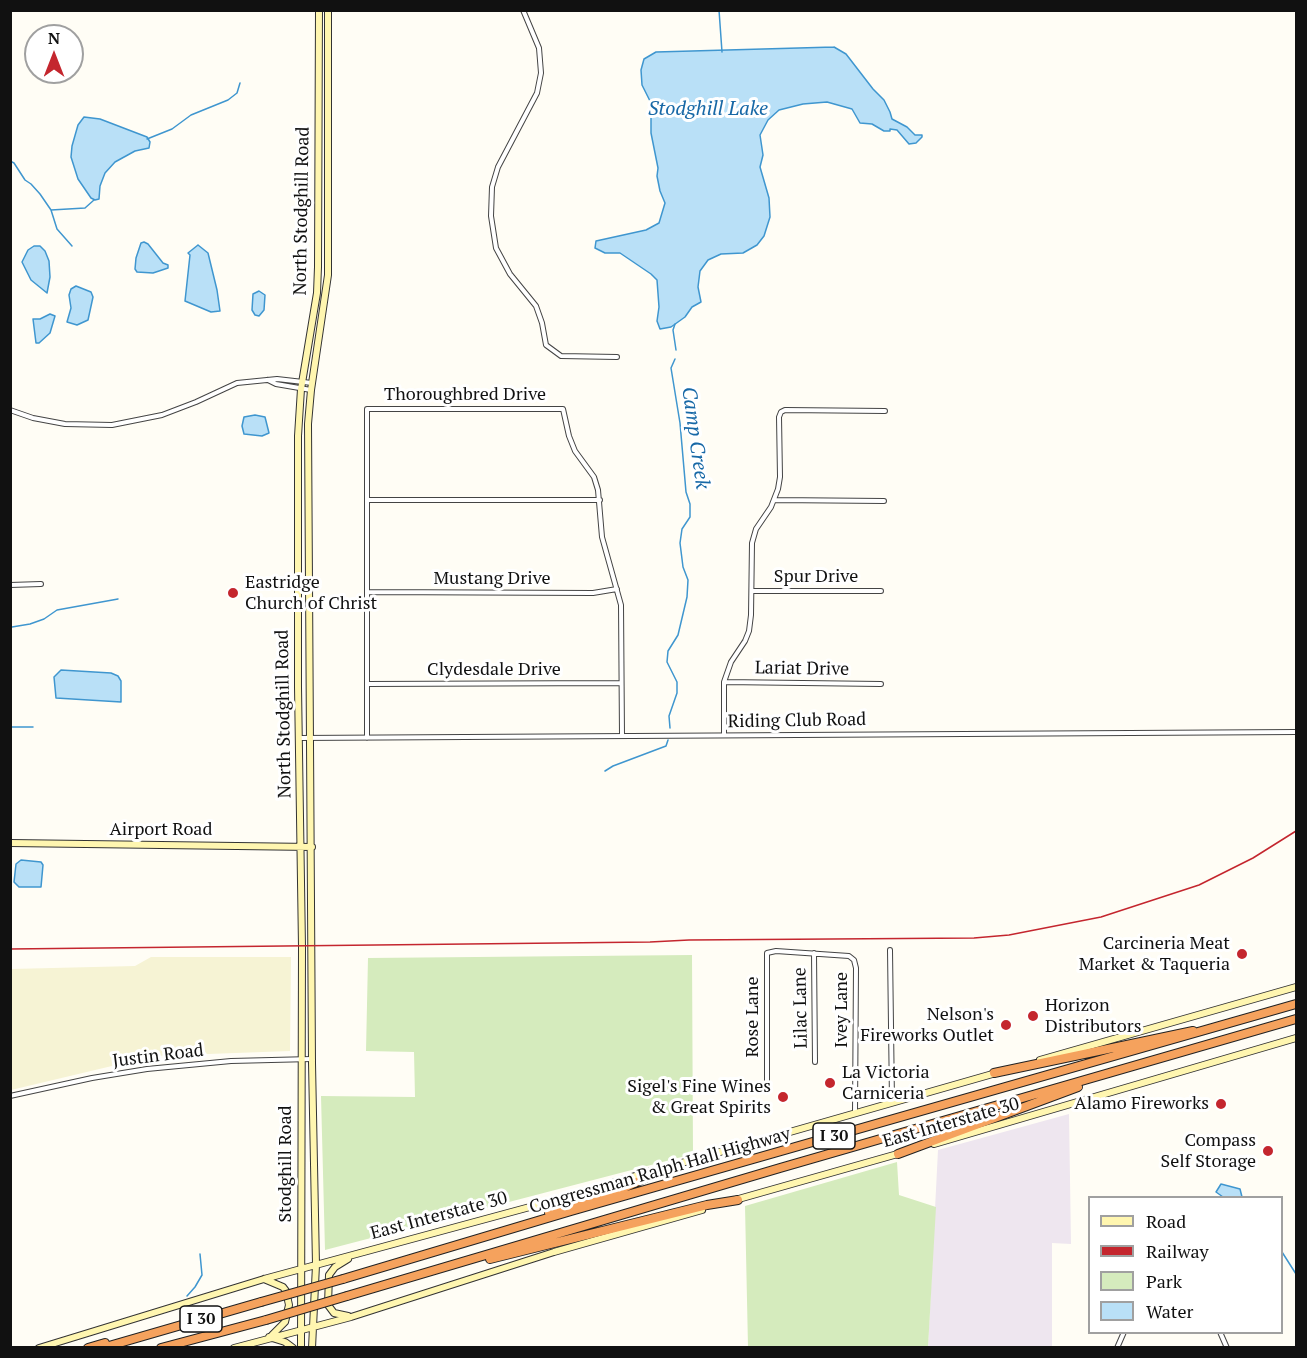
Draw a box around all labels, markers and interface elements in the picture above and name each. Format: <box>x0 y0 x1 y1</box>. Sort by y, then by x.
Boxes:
north arrow <box>24 24 84 84</box>
text: N <box>48 27 60 49</box>
water label: Stodghill Lake <box>648 97 768 121</box>
street label: North Stodghill Road <box>290 126 314 296</box>
street label: Thoroughbred Drive <box>384 384 546 406</box>
water label: Camp Creek <box>676 385 714 491</box>
street label: Spur Drive <box>774 566 858 588</box>
street label: Mustang Drive <box>434 568 550 590</box>
place label: Eastridge Church of Christ <box>245 572 377 614</box>
marker: Eastridge Church of Christ <box>226 586 240 600</box>
street label: North Stodghill Road <box>272 629 296 799</box>
street label: Lariat Drive <box>755 657 849 681</box>
street label: Clydesdale Drive <box>427 659 561 681</box>
street label: Riding Club Road <box>728 709 866 733</box>
street label: Airport Road <box>110 819 212 841</box>
place label: Carcineria Meat Market & Taqueria <box>1079 933 1230 976</box>
marker: Carcineria Meat Market & Taqueria <box>1235 947 1249 961</box>
street label: Lilac Lane <box>789 967 813 1049</box>
street label: Ivey Lane <box>831 972 853 1048</box>
street label: Rose Lane <box>742 976 764 1058</box>
place label: Horizon Distributors <box>1045 995 1141 1038</box>
place label: Nelson's Fireworks Outlet <box>860 1004 994 1046</box>
marker: Horizon Distributors <box>1026 1009 1040 1023</box>
marker: Nelson's Fireworks Outlet <box>999 1018 1013 1032</box>
street label: Justin Road <box>111 1040 205 1072</box>
place label: La Victoria Carniceria <box>842 1062 929 1104</box>
place label: Sigel's Fine Wines & Great Spirits <box>627 1076 771 1118</box>
marker: La Victoria Carniceria <box>823 1076 837 1090</box>
marker: Sigel's Fine Wines & Great Spirits <box>776 1090 790 1104</box>
street label: East Interstate 30 <box>880 1093 1022 1153</box>
place label: Alamo Fireworks <box>1074 1093 1209 1115</box>
marker: Alamo Fireworks <box>1214 1097 1228 1111</box>
street label: Stodghill Road <box>275 1105 297 1223</box>
street label: Congressman Ralph Hall Highway <box>527 1123 793 1219</box>
road number: I 30 <box>813 1123 855 1149</box>
place label: Compass Self Storage <box>1161 1130 1256 1172</box>
marker: Compass Self Storage <box>1261 1144 1275 1158</box>
street label: East Interstate 30 <box>368 1187 510 1245</box>
legend <box>1088 1196 1283 1334</box>
text: Road <box>1146 1209 1186 1233</box>
text: Railway <box>1146 1239 1209 1263</box>
text: Park <box>1146 1269 1182 1293</box>
text: Water <box>1146 1299 1193 1323</box>
road number: I 30 <box>180 1306 222 1332</box>

